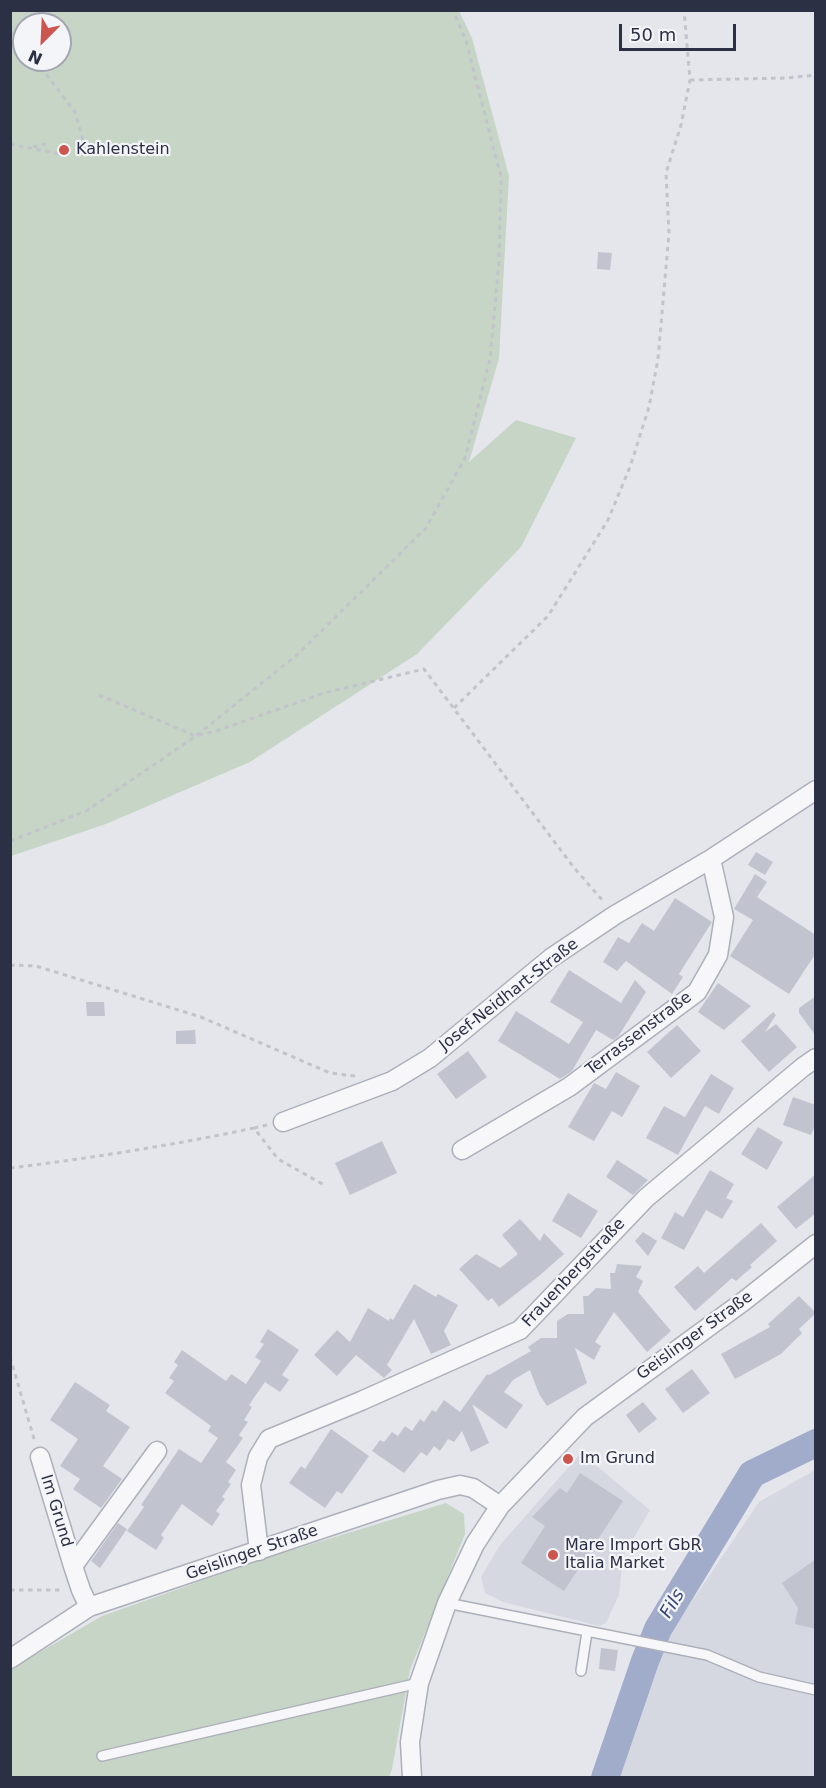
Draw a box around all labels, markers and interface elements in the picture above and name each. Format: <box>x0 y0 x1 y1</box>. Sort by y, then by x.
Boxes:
north arrow <box>12 12 72 72</box>
scale bar <box>622 12 739 50</box>
text: 50 m <box>630 24 676 45</box>
text: N <box>25 46 45 68</box>
place label: Kahlenstein <box>76 140 170 160</box>
marker: Kahlenstein <box>57 143 71 157</box>
street label: Josef-Neidhart-Straße <box>436 935 582 1055</box>
street label: Terrassenstraße <box>582 988 696 1080</box>
street label: Frauenbergstraße <box>519 1215 629 1331</box>
street label: Geislinger Straße <box>633 1288 757 1384</box>
place label: Im Grund <box>580 1449 655 1469</box>
marker: Im Grund <box>561 1452 575 1466</box>
street label: Im Grund <box>36 1472 76 1550</box>
street label: Geislinger Straße <box>183 1521 321 1585</box>
place label: Mare Import GbR Italia Market <box>565 1536 702 1574</box>
marker: Mare Import GbR Italia Market <box>546 1548 560 1562</box>
water label: Fils <box>656 1586 690 1622</box>

